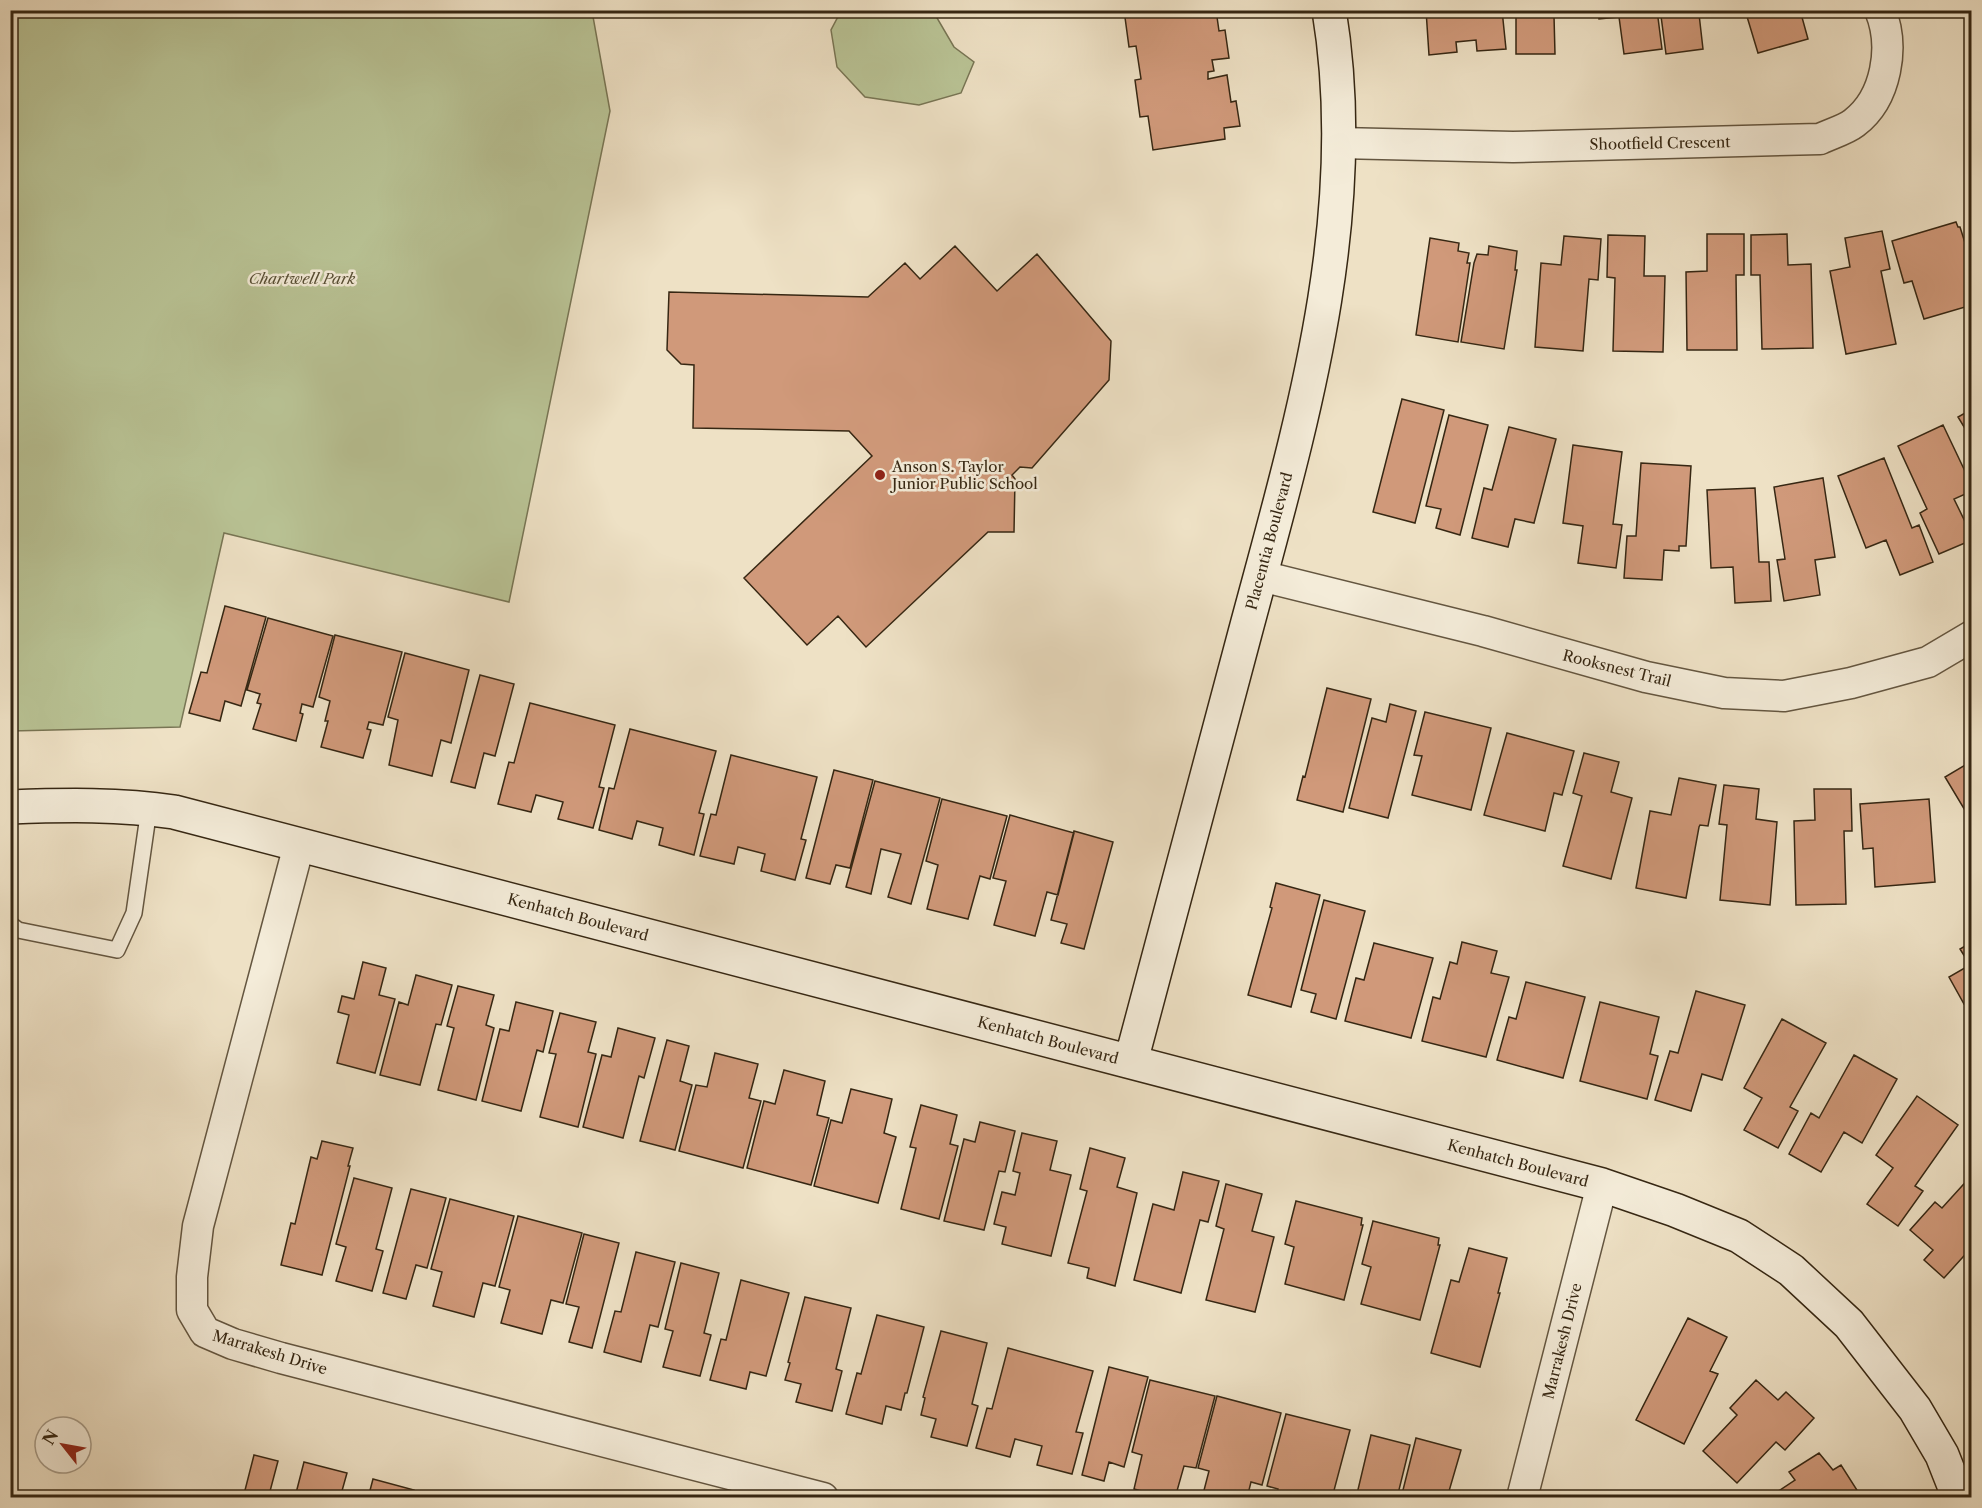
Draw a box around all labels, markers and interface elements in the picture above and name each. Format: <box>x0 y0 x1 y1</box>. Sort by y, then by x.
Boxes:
street label: Shootfield Crescent <box>1589 132 1731 154</box>
park label: Chartwell Park <box>249 269 356 288</box>
place label: Anson S. Taylor Junior Public School <box>890 457 1038 493</box>
marker: Anson S. Taylor Junior Public School <box>873 468 887 482</box>
street label: Placentia Boulevard <box>1241 470 1297 612</box>
street label: Rooksnest Trail <box>1561 645 1674 691</box>
street label: Kenhatch Boulevard <box>505 889 651 945</box>
street label: Kenhatch Boulevard <box>975 1012 1121 1068</box>
street label: Kenhatch Boulevard <box>1445 1135 1591 1191</box>
street label: Marrakesh Drive <box>1538 1281 1586 1401</box>
street label: Marrakesh Drive <box>210 1326 330 1378</box>
north arrow <box>33 1415 93 1475</box>
text: N <box>38 1426 62 1448</box>

